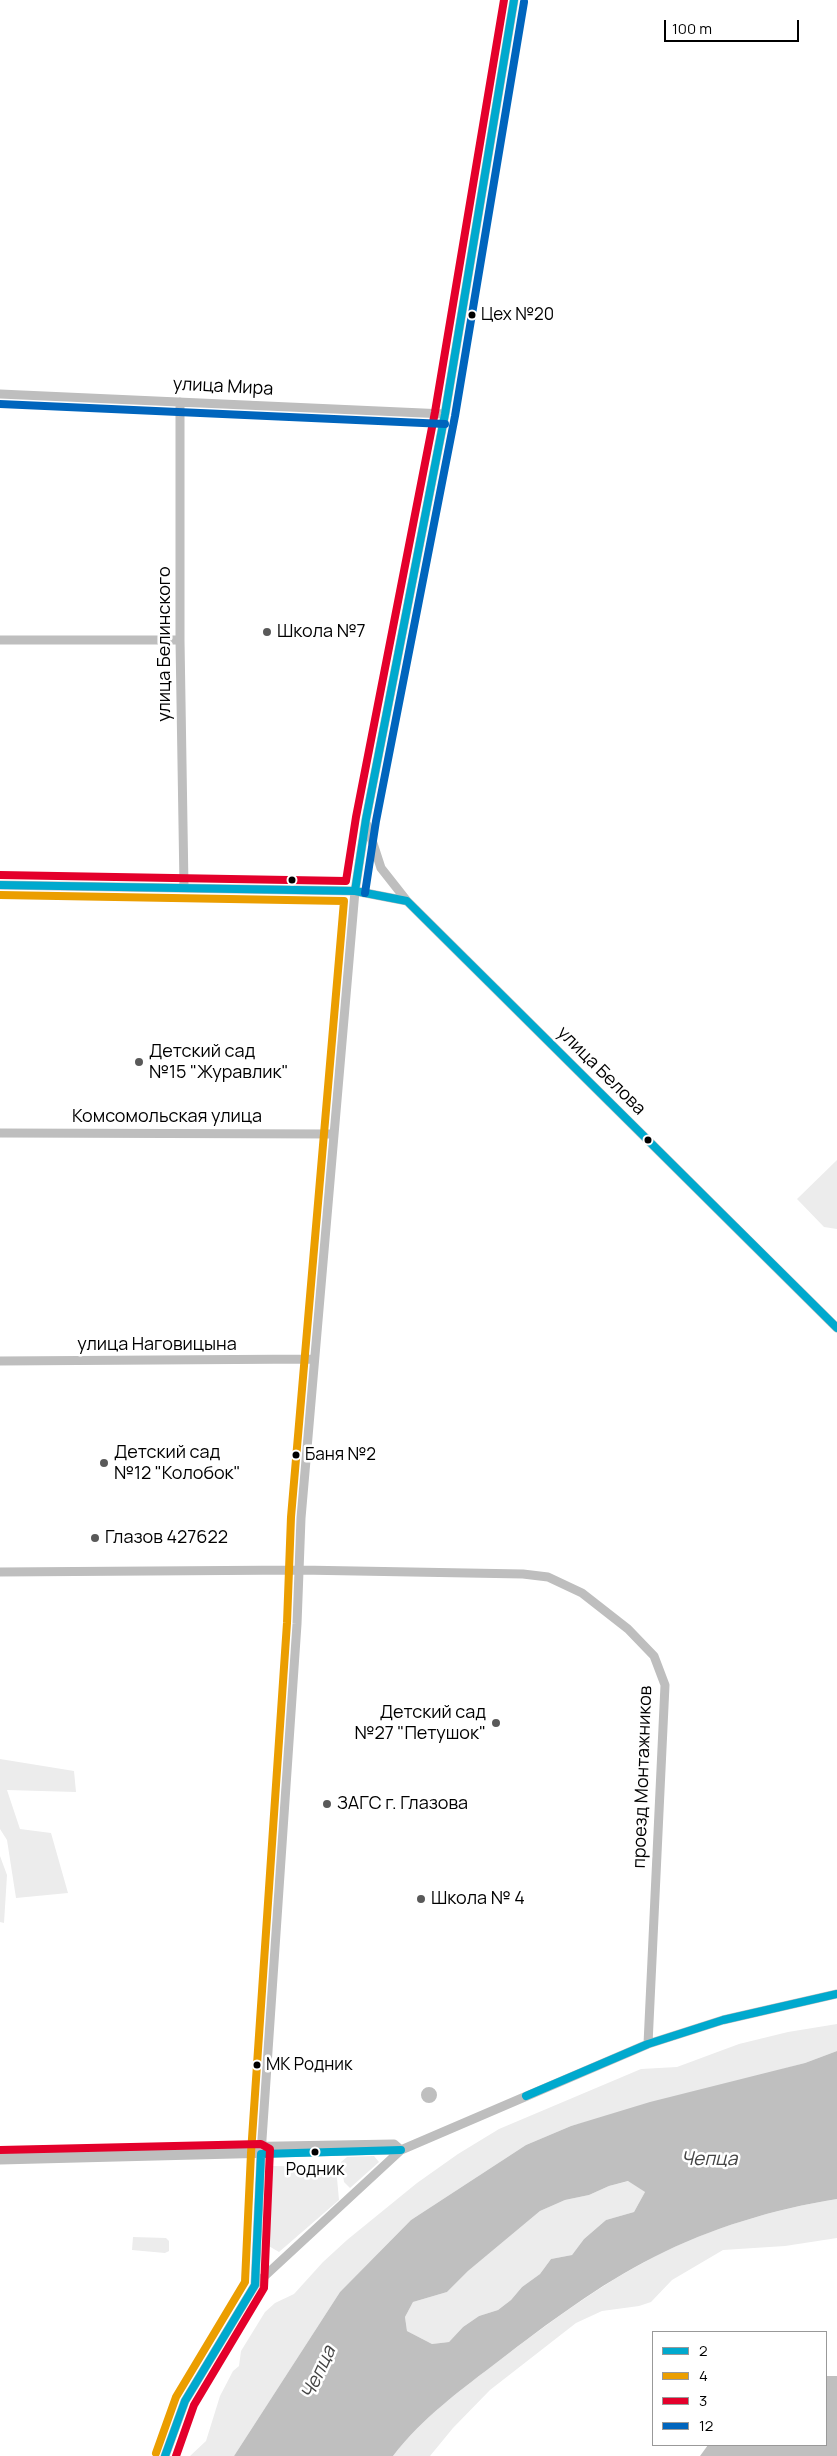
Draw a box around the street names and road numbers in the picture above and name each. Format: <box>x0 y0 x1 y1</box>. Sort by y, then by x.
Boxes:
street label: улица Мира <box>172 374 274 400</box>
street label: улица Белинского <box>154 566 176 722</box>
street label: улица Белова <box>552 1022 650 1120</box>
street label: Комсомольская улица <box>72 1106 262 1128</box>
street label: улица Наговицына <box>77 1334 237 1356</box>
street label: проезд Монтажников <box>629 1685 657 1869</box>

